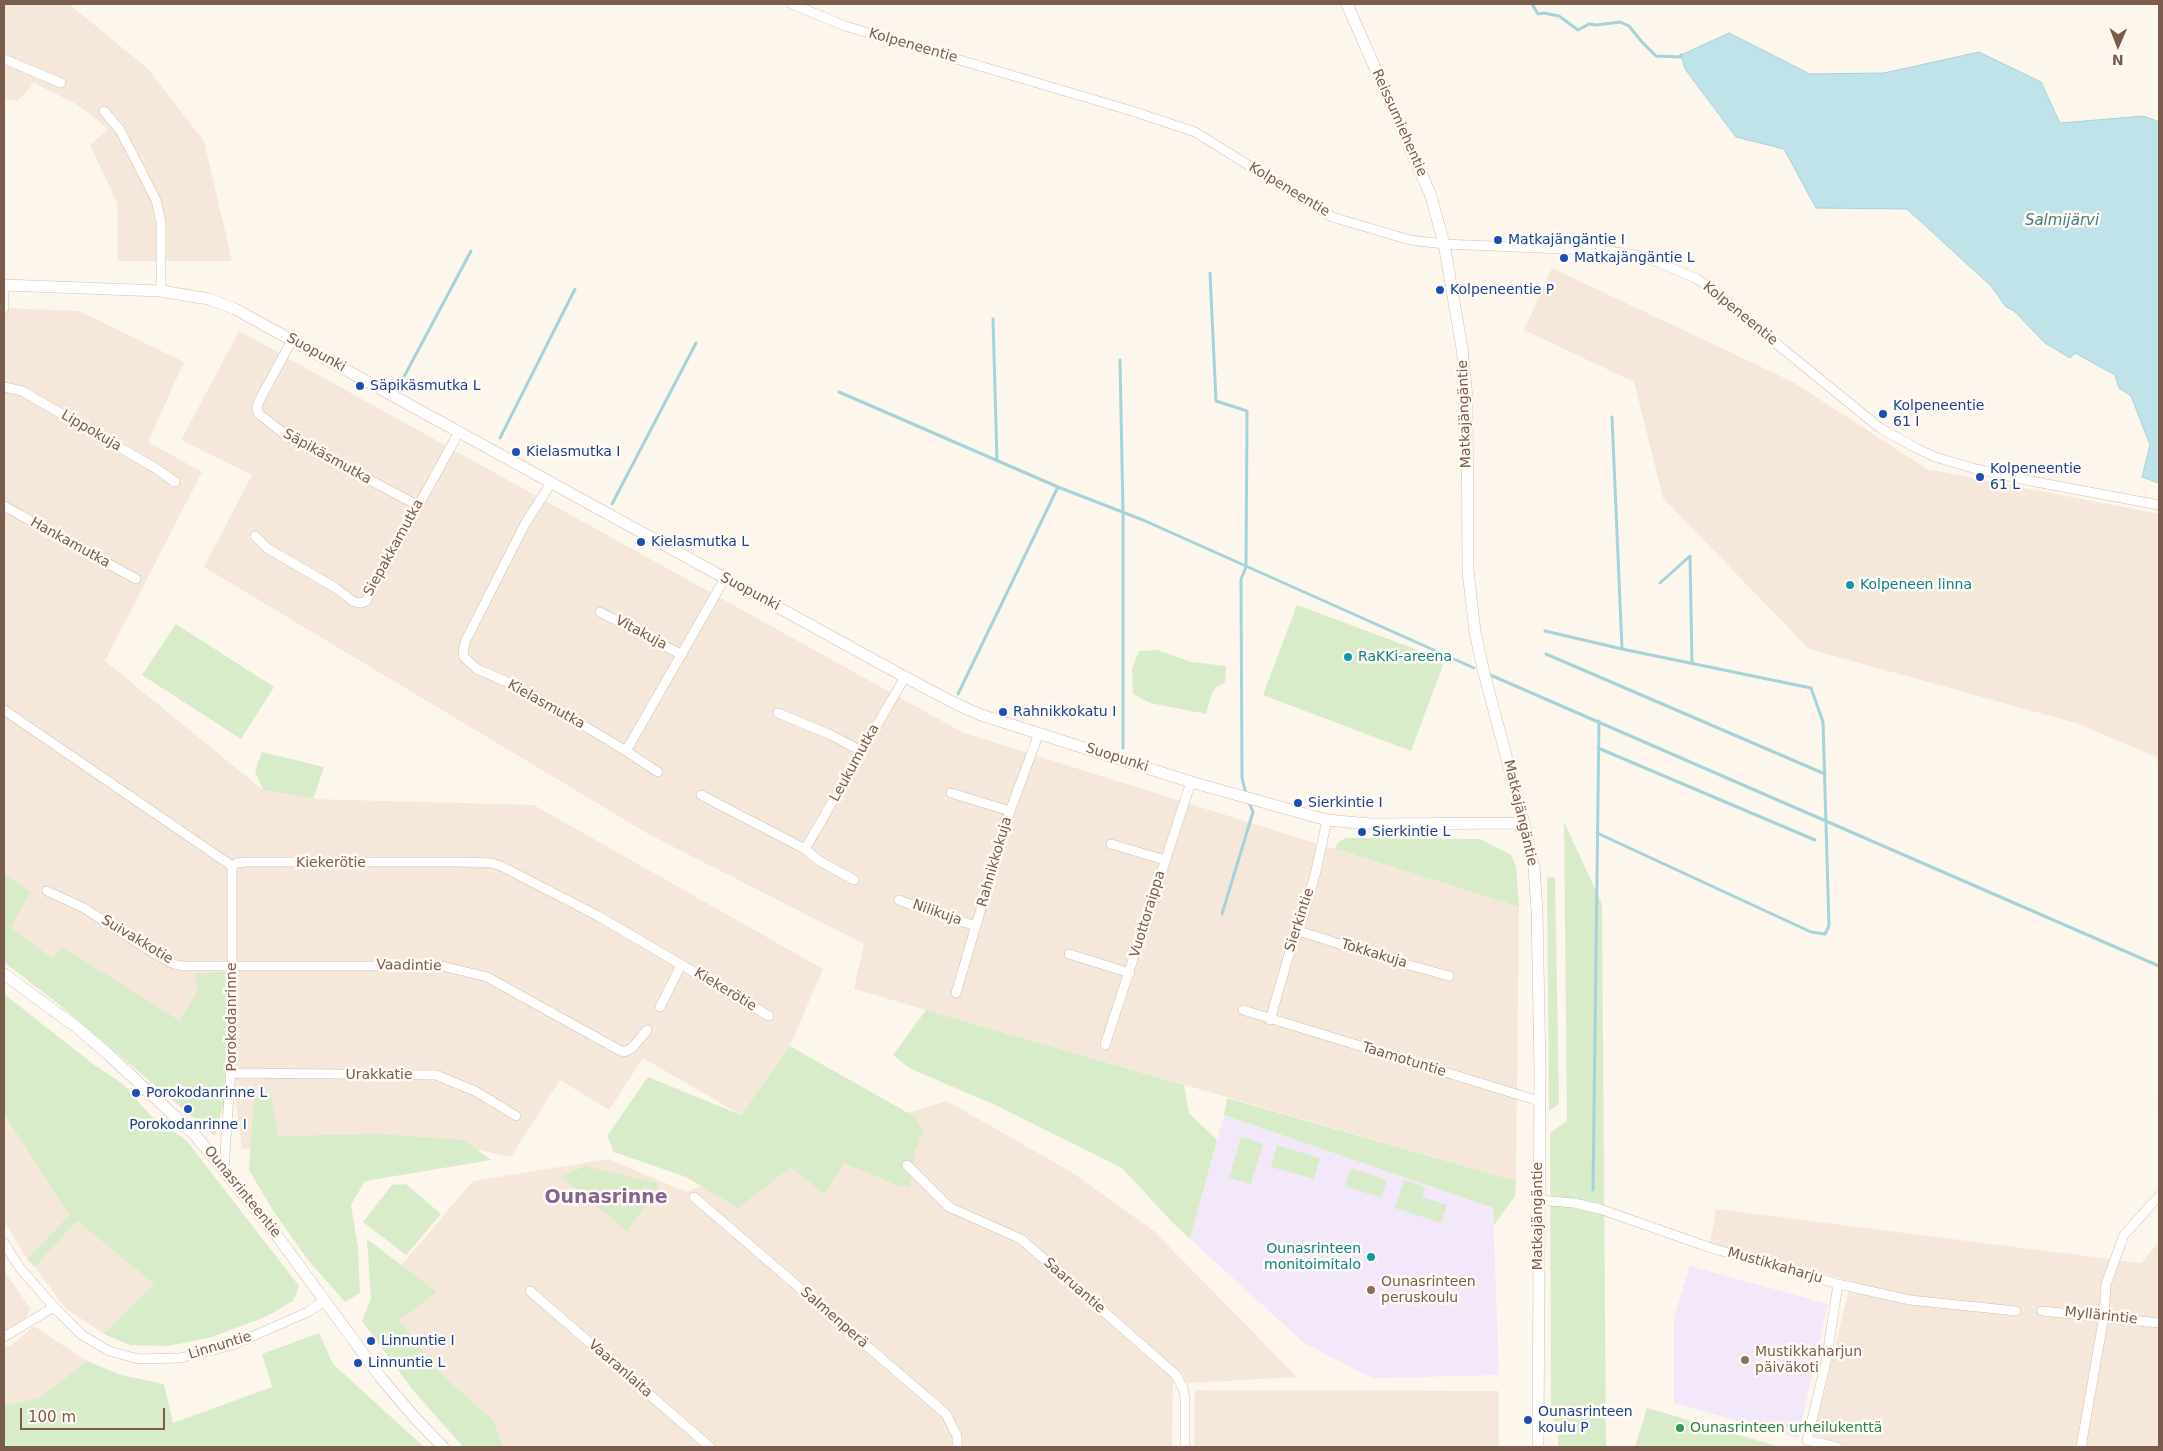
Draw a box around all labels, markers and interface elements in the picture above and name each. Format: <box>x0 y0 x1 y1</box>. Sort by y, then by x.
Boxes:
north arrow <box>2093 20 2143 70</box>
street label: Kolpeneentie <box>867 25 959 67</box>
text: N <box>2112 52 2124 68</box>
street label: Reissumiehentie <box>1368 67 1430 179</box>
street label: Kolpeneentie <box>1245 159 1333 221</box>
water label: Salmijärvi <box>2025 212 2099 230</box>
place label: Matkajängäntie I <box>1508 232 1625 248</box>
marker: Matkajängäntie I <box>1492 234 1504 246</box>
place label: Matkajängäntie L <box>1574 250 1695 266</box>
marker: Matkajängäntie L <box>1558 252 1570 264</box>
street label: Kolpeneentie <box>1699 279 1781 349</box>
place label: Kolpeneentie P <box>1450 282 1554 298</box>
marker: Kolpeneentie P <box>1434 284 1446 296</box>
street label: Suopunki <box>284 330 348 376</box>
street label: Matkajängäntie <box>1455 360 1475 468</box>
place label: Säpikäsmutka L <box>370 378 481 394</box>
marker: Säpikäsmutka L <box>354 380 366 392</box>
place label: Kolpeneentie 61 I <box>1893 398 1984 431</box>
street label: Lippokuja <box>58 407 124 455</box>
marker: Kolpeneentie 61 I <box>1877 408 1889 420</box>
street label: Säpikäsmutka <box>280 426 374 488</box>
place label: Kielasmutka I <box>526 444 620 460</box>
marker: Kielasmutka I <box>510 446 522 458</box>
place label: Kolpeneentie 61 L <box>1990 461 2081 494</box>
marker: Kolpeneentie 61 L <box>1974 471 1986 483</box>
street label: Siepakkamutka <box>361 497 427 599</box>
street label: Hankamutka <box>27 514 113 572</box>
place label: Kielasmutka L <box>651 534 749 550</box>
marker: Kielasmutka L <box>635 536 647 548</box>
street label: Suopunki <box>717 569 783 615</box>
place label: Kolpeneen linna <box>1860 577 1972 593</box>
marker: Kolpeneen linna <box>1844 579 1856 591</box>
street label: Vitakuja <box>612 612 670 654</box>
place label: RaKKi-areena <box>1358 649 1452 665</box>
marker: RaKKi-areena <box>1342 651 1354 663</box>
street label: Kielasmutka <box>504 677 588 733</box>
place label: Rahnikkokatu I <box>1013 704 1116 720</box>
marker: Rahnikkokatu I <box>997 706 1009 718</box>
street label: Leukumutka <box>827 721 883 805</box>
street label: Suopunki <box>1084 740 1150 776</box>
street label: Matkajängäntie <box>1500 758 1540 868</box>
place label: Sierkintie I <box>1308 795 1383 811</box>
marker: Sierkintie I <box>1292 797 1304 809</box>
street label: Rahnikkokuja <box>974 815 1016 909</box>
place label: Sierkintie L <box>1372 824 1450 840</box>
marker: Sierkintie L <box>1356 826 1368 838</box>
street label: Kiekerötie <box>296 855 366 871</box>
street label: Vuottoraippa <box>1127 868 1169 960</box>
street label: Sierkintie <box>1282 886 1318 954</box>
street label: Nilikuja <box>910 897 964 929</box>
street label: Suivakkotie <box>98 912 176 968</box>
street label: Tokkakuja <box>1339 936 1409 972</box>
street label: Vaadintie <box>376 957 442 975</box>
street label: Porokodanrinne <box>224 962 240 1072</box>
street label: Kiekerötie <box>691 965 759 1015</box>
street label: Taamotuntie <box>1360 1039 1448 1081</box>
street label: Urakkatie <box>345 1067 413 1083</box>
place label: Porokodanrinne L <box>146 1085 267 1101</box>
marker: Porokodanrinne L <box>130 1087 142 1099</box>
marker: Porokodanrinne I <box>182 1103 194 1115</box>
place label: Porokodanrinne I <box>129 1117 247 1133</box>
street label: Ounasrinteentie <box>200 1143 284 1241</box>
street label: Matkajängäntie <box>1530 1162 1546 1270</box>
district label: Ounasrinne <box>544 1187 668 1209</box>
place label: Ounasrinteen monitoimitalo <box>1264 1241 1361 1274</box>
street label: Mustikkaharju <box>1726 1244 1824 1288</box>
marker: Ounasrinteen monitoimitalo <box>1365 1251 1377 1263</box>
street label: Saaruantie <box>1040 1255 1108 1317</box>
place label: Ounasrinteen peruskoulu <box>1381 1274 1476 1306</box>
street label: Salmenperä <box>797 1284 871 1352</box>
marker: Ounasrinteen peruskoulu <box>1365 1284 1377 1296</box>
street label: Myllärintie <box>2064 1304 2138 1328</box>
street label: Linnuntie <box>186 1328 254 1364</box>
place label: Linnuntie I <box>381 1333 455 1349</box>
marker: Linnuntie I <box>365 1335 377 1347</box>
street label: Vaaranlaita <box>585 1337 655 1401</box>
place label: Mustikkaharjun päiväkoti <box>1755 1344 1862 1376</box>
marker: Mustikkaharjun päiväkoti <box>1739 1354 1751 1366</box>
place label: Linnuntie L <box>368 1355 445 1371</box>
marker: Linnuntie L <box>352 1357 364 1369</box>
scale bar <box>22 1398 168 1430</box>
place label: Ounasrinteen koulu P <box>1538 1404 1633 1436</box>
text: 100 m <box>28 1408 76 1426</box>
marker: Ounasrinteen koulu P <box>1522 1414 1534 1426</box>
place label: Ounasrinteen urheilukenttä <box>1690 1420 1882 1436</box>
marker: Ounasrinteen urheilukenttä <box>1674 1422 1686 1434</box>

